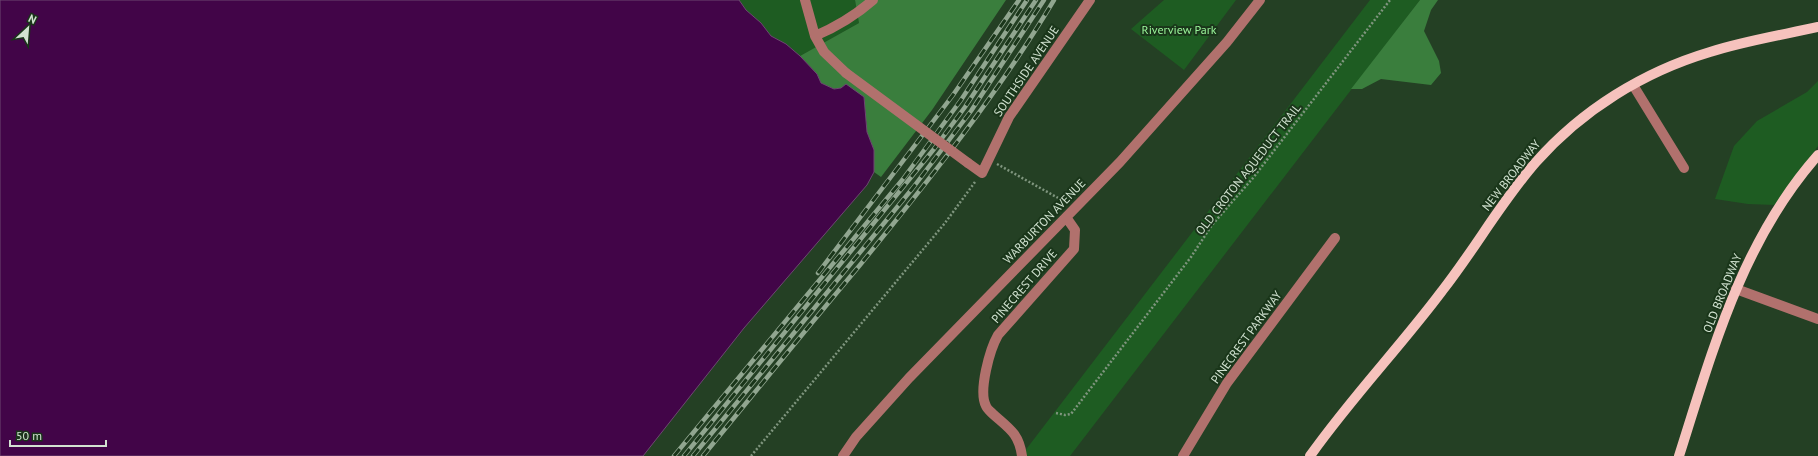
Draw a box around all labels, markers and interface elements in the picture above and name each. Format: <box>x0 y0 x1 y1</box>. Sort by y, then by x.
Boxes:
north arrow <box>8 8 48 48</box>
text: N <box>26 11 39 27</box>
park label: Riverview Park <box>1142 22 1217 37</box>
street label: SOUTHSIDE AVENUE <box>990 23 1062 119</box>
street label: OLD CROTON AQUEDUCT TRAIL <box>1192 100 1304 238</box>
street label: NEW BROADWAY <box>1479 136 1544 214</box>
street label: WARBURTON AVENUE <box>1000 175 1088 267</box>
street label: PINECREST DRIVE <box>988 246 1060 326</box>
street label: OLD BROADWAY <box>1699 251 1745 335</box>
street label: PINECREST PARKWAY <box>1207 288 1285 386</box>
scale bar <box>10 422 106 448</box>
text: 50 m <box>16 428 42 443</box>

